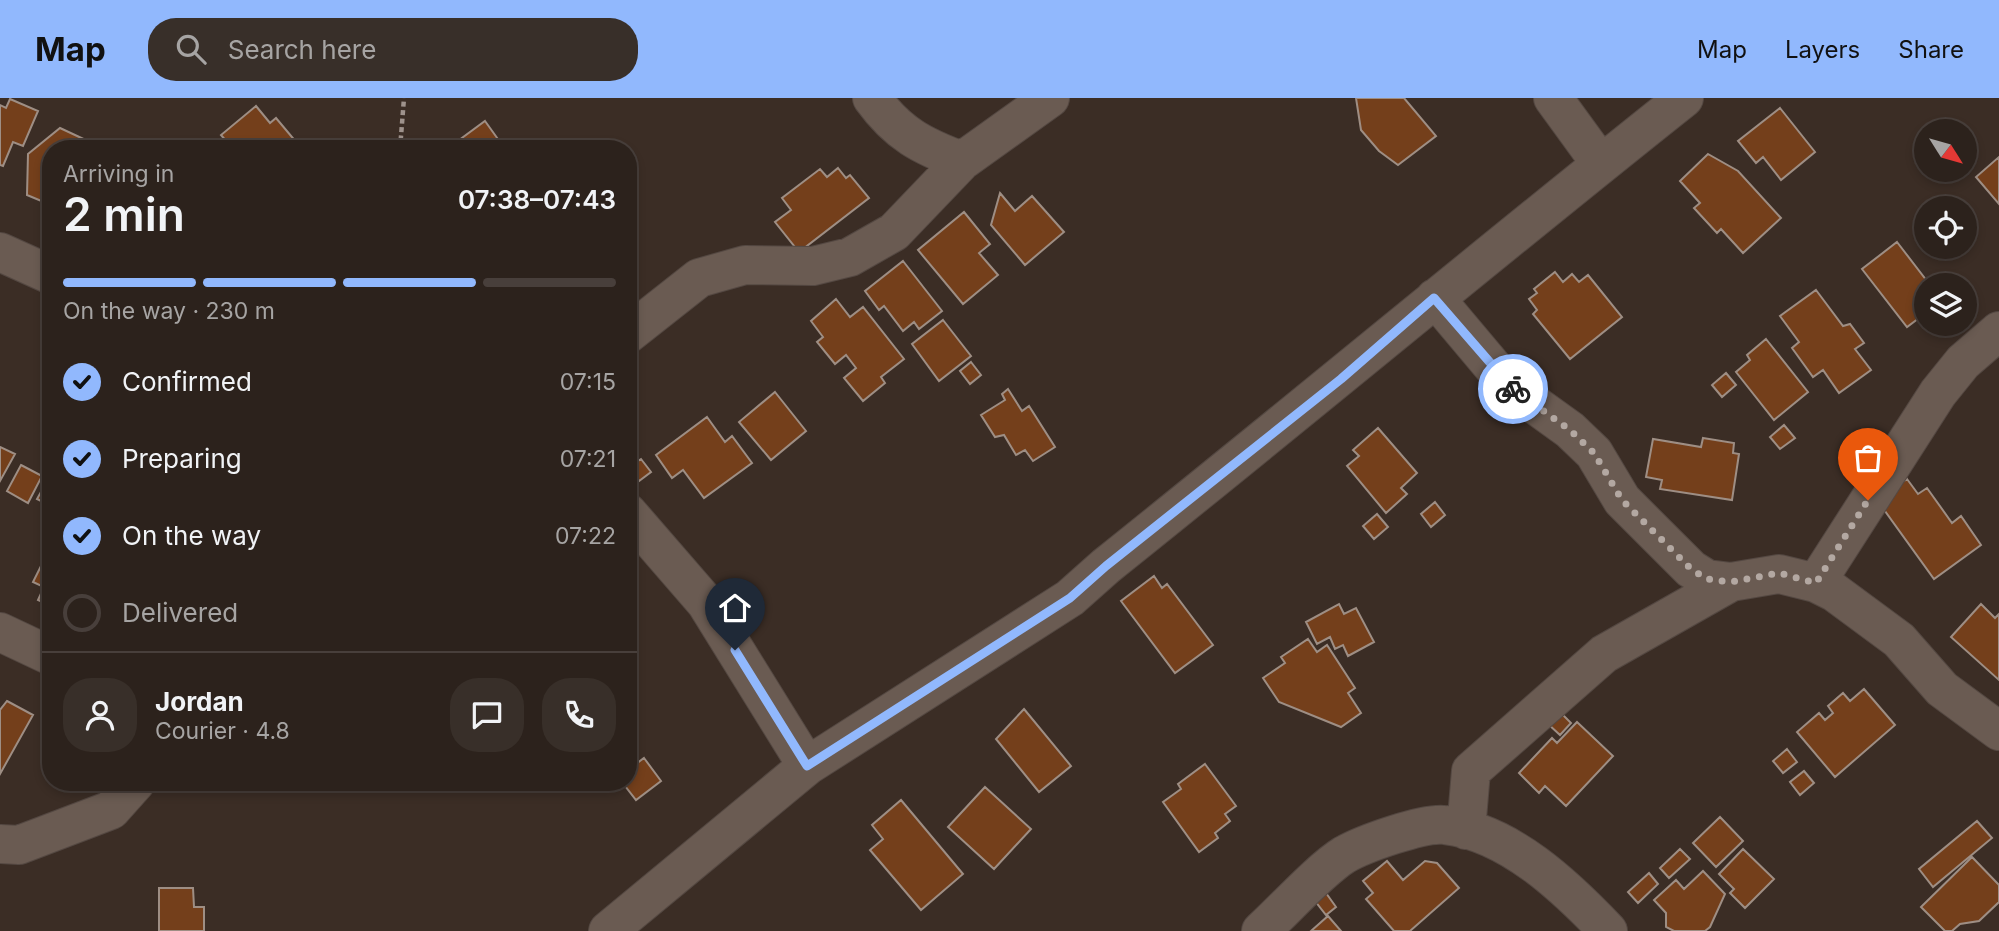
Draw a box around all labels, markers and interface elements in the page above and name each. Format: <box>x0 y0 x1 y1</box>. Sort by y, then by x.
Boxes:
search box <box>148 18 638 81</box>
text: Map <box>35 29 106 69</box>
icon: search <box>172 30 210 68</box>
text: Search here <box>228 34 376 65</box>
text: Map <box>1697 35 1747 64</box>
text: Layers <box>1785 35 1860 64</box>
text: Share <box>1898 35 1964 64</box>
north arrow <box>1914 119 1978 182</box>
map controls <box>1914 119 1977 336</box>
text: Arriving in <box>63 160 174 188</box>
text: 07:38–07:43 <box>458 184 616 215</box>
text: 2 min <box>63 186 185 242</box>
button: locate <box>1914 196 1977 259</box>
button: layers <box>1914 273 1977 336</box>
text: On the way · 230 m <box>63 297 275 325</box>
courier <box>1478 354 1548 424</box>
icon: check <box>63 363 101 401</box>
text: Confirmed <box>122 366 252 397</box>
text: 07:15 <box>560 368 616 396</box>
icon: bike <box>1494 370 1532 408</box>
pin <box>1838 428 1898 500</box>
icon: bag <box>1849 439 1887 477</box>
icon: check <box>63 440 101 478</box>
text: Preparing <box>122 443 242 474</box>
text: 07:21 <box>560 445 616 473</box>
icon: check <box>63 517 101 555</box>
text: On the way <box>122 520 261 551</box>
text: 07:22 <box>555 522 616 550</box>
pin <box>705 578 765 650</box>
icon: home <box>716 589 754 627</box>
text: Delivered <box>122 597 238 628</box>
button: person <box>63 678 137 752</box>
button: chat <box>450 678 524 752</box>
button: phone <box>542 678 616 752</box>
text: Jordan <box>155 686 244 717</box>
text: Courier · 4.8 <box>155 717 290 745</box>

